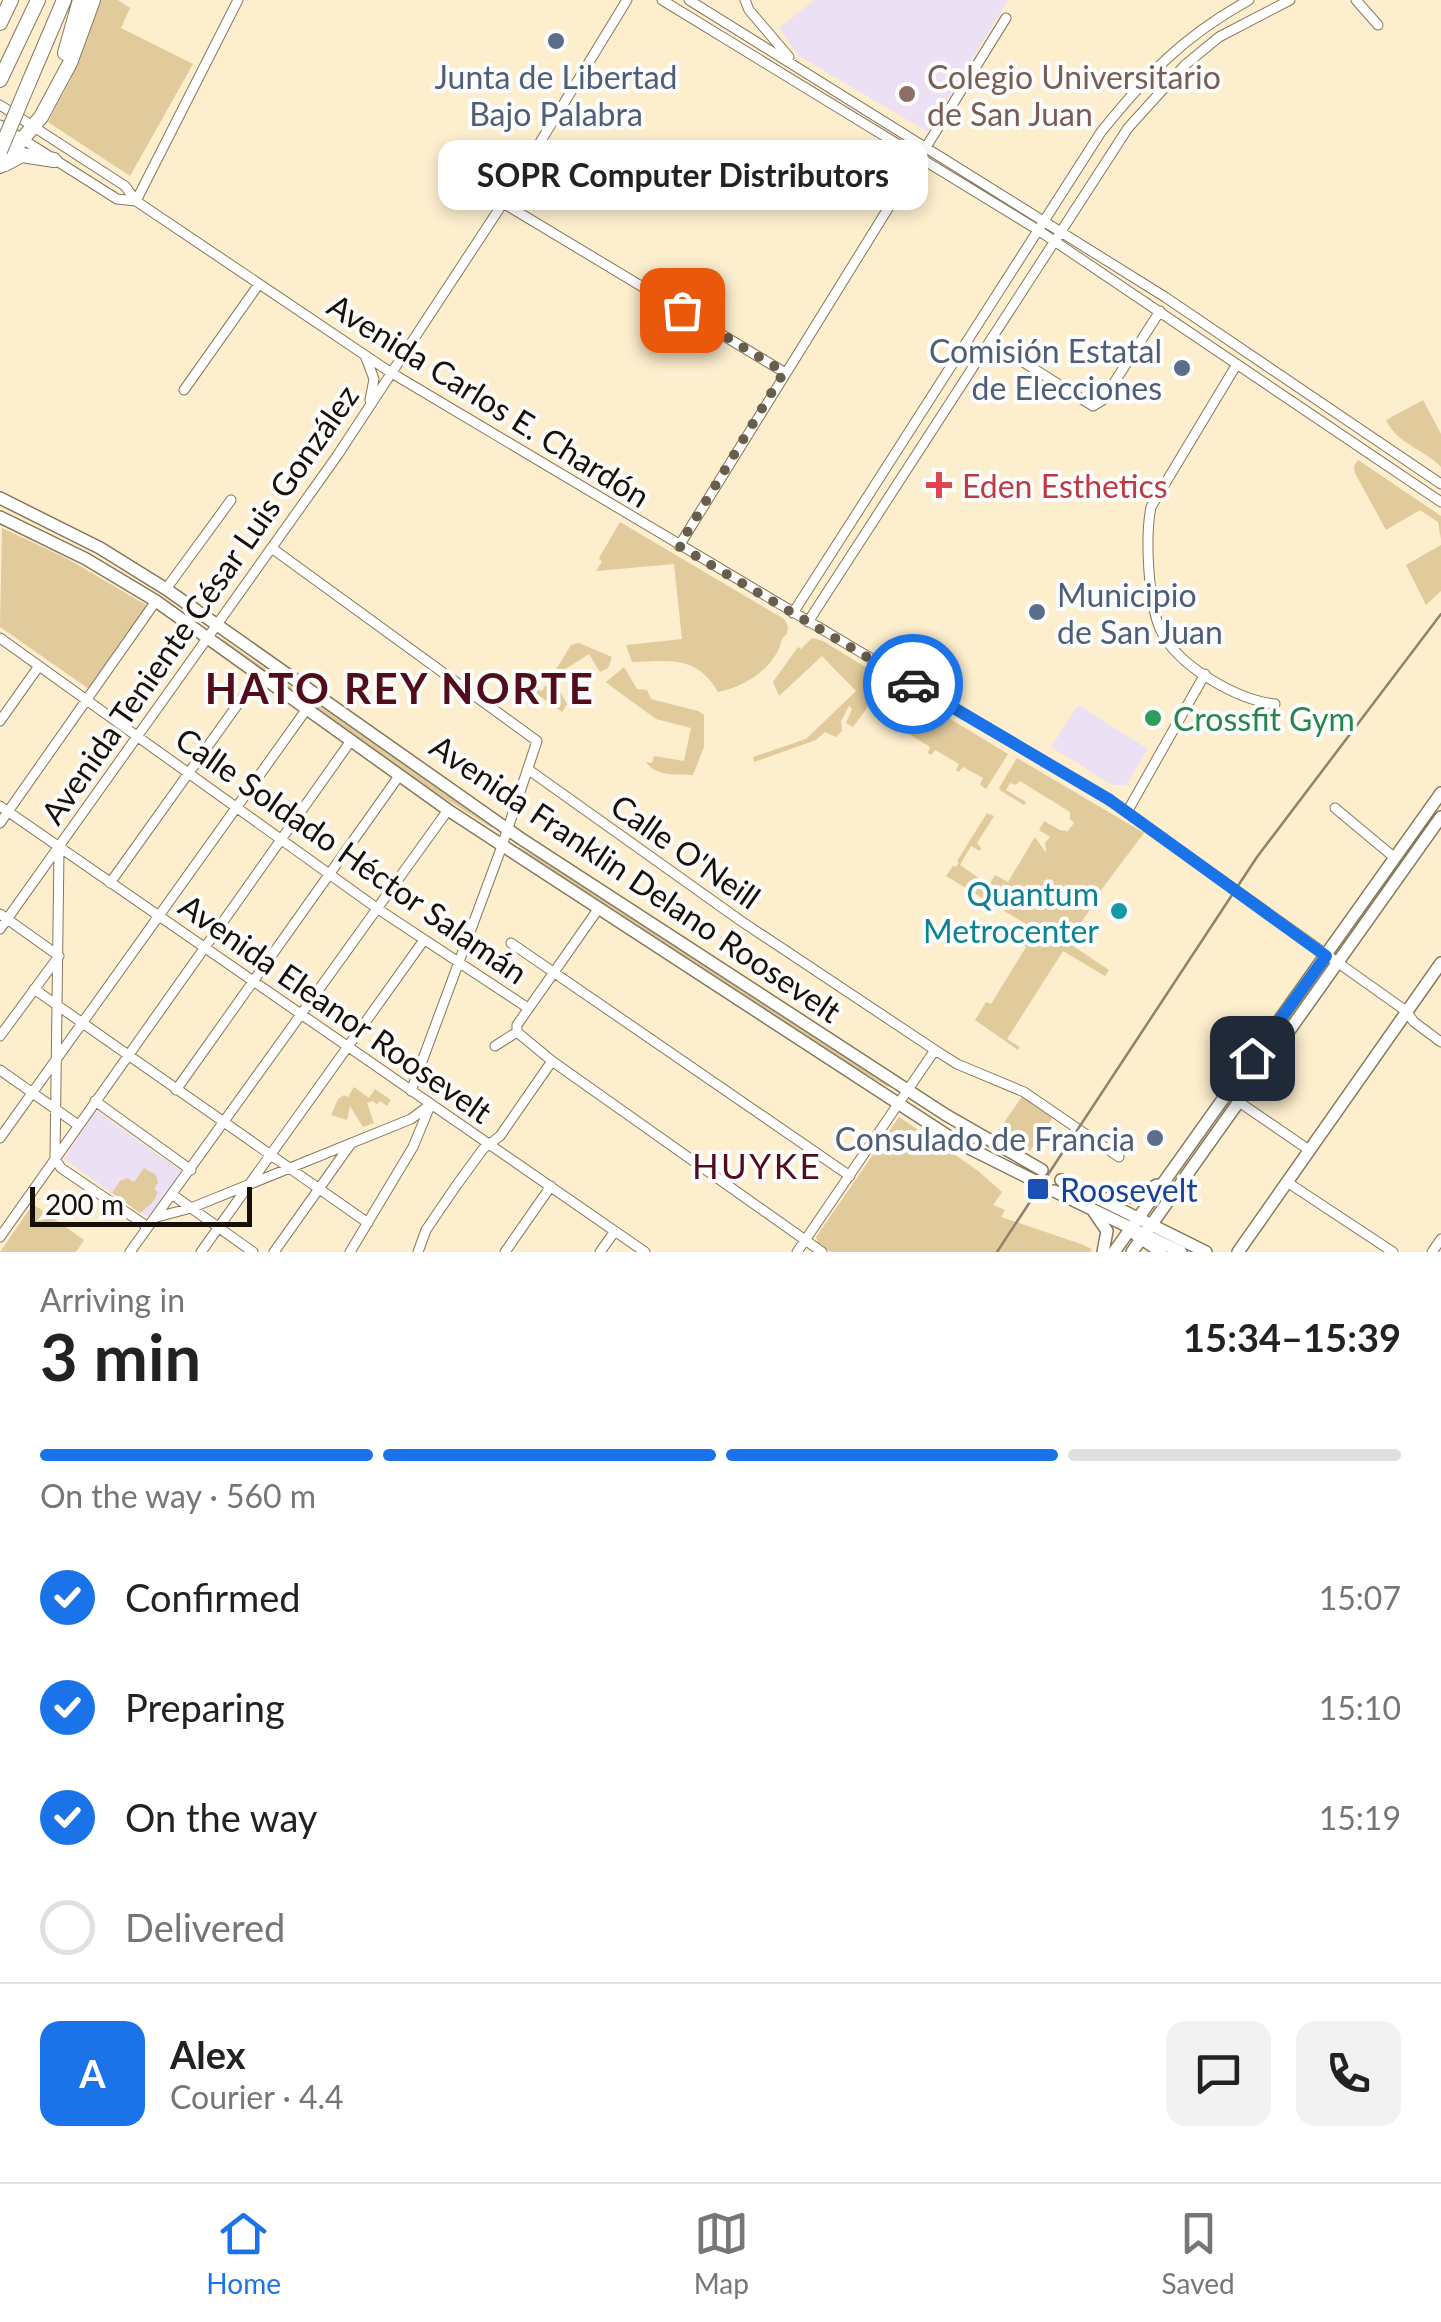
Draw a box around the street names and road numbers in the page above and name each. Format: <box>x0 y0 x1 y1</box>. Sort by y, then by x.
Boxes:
street label: Avenida Carlos E. Chardón <box>321 285 657 515</box>
street label: Avenida Teniente César Luis González <box>32 377 366 831</box>
street label: Calle Soldado Héctor Salamán <box>169 719 535 991</box>
street label: Avenida Franklin Delano Roosevelt <box>423 726 849 1031</box>
street label: Calle O'Neill <box>604 785 768 917</box>
street label: Avenida Eleanor Roosevelt <box>172 885 500 1131</box>

